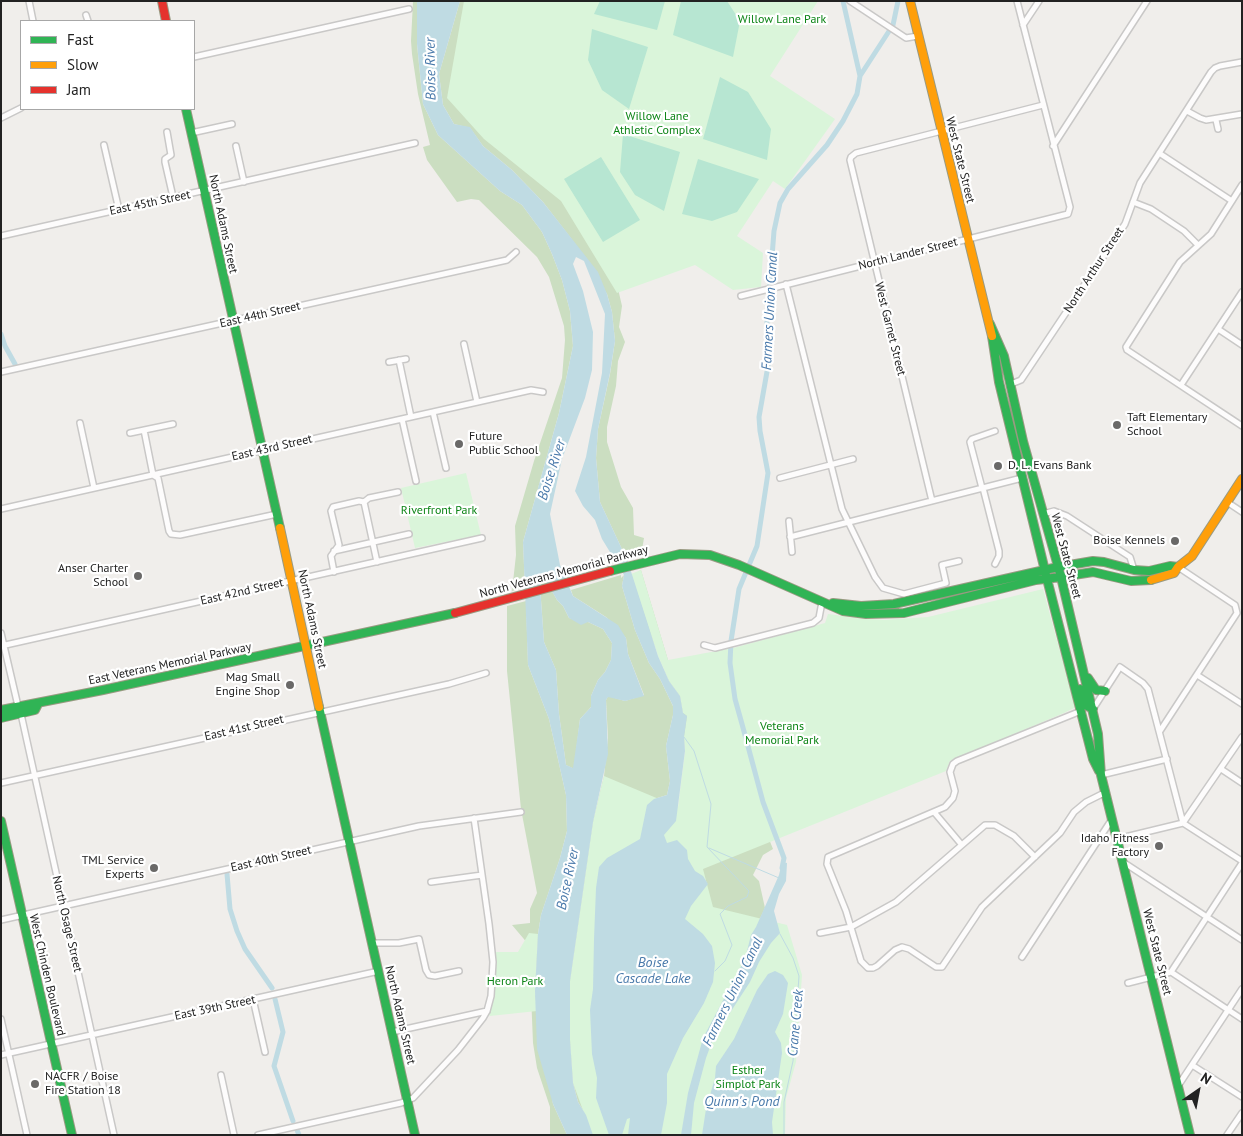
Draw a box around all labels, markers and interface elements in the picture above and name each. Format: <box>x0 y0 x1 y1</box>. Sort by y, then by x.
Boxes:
park label: Willow Lane Park <box>738 13 826 27</box>
legend <box>20 20 195 110</box>
text: Fast <box>67 30 94 49</box>
water label: Boise River <box>422 38 440 100</box>
text: Slow <box>67 55 98 74</box>
text: Jam <box>67 80 91 99</box>
park label: Willow Lane Athletic Complex <box>613 110 701 138</box>
street label: West State Street <box>942 116 978 204</box>
street label: North Adams Street <box>205 173 241 275</box>
street label: East 45th Street <box>108 187 192 219</box>
street label: North Arthur Street <box>1061 224 1127 316</box>
street label: North Lander Street <box>857 235 959 273</box>
water label: Farmers Union Canal <box>759 251 781 371</box>
street label: West Garnet Street <box>871 281 909 377</box>
street label: East 44th Street <box>218 299 302 331</box>
place label: Taft Elementary School <box>1127 411 1207 439</box>
marker: Taft Elementary School <box>1111 419 1123 431</box>
place label: Future Public School <box>469 430 538 458</box>
street label: East 43rd Street <box>230 432 314 464</box>
marker: Future Public School <box>453 438 465 450</box>
water label: Boise River <box>534 438 570 502</box>
place label: D. L. Evans Bank <box>1008 459 1091 473</box>
marker: D. L. Evans Bank <box>992 460 1004 472</box>
park label: Riverfront Park <box>401 504 477 518</box>
street label: West State Street <box>1048 512 1084 600</box>
place label: Boise Kennels <box>1093 534 1165 548</box>
marker: Boise Kennels <box>1169 535 1181 547</box>
street label: North Veterans Memorial Parkway <box>478 543 650 601</box>
place label: Anser Charter School <box>58 562 128 590</box>
street label: North Adams Street <box>294 568 330 670</box>
marker: Anser Charter School <box>132 570 144 582</box>
street label: East 42nd Street <box>199 575 285 609</box>
street label: East Veterans Memorial Parkway <box>87 640 253 688</box>
place label: Mag Small Engine Shop <box>216 671 280 699</box>
marker: Mag Small Engine Shop <box>284 679 296 691</box>
street label: East 41st Street <box>203 712 285 744</box>
park label: Veterans Memorial Park <box>745 720 819 748</box>
place label: Idaho Fitness Factory <box>1081 832 1149 860</box>
marker: Idaho Fitness Factory <box>1153 840 1165 852</box>
street label: East 40th Street <box>229 843 313 875</box>
water label: Boise River <box>553 847 583 911</box>
place label: TML Service Experts <box>82 854 144 882</box>
marker: TML Service Experts <box>148 862 160 874</box>
street label: North Osage Street <box>49 874 85 974</box>
street label: West State Street <box>1139 908 1175 996</box>
street label: West Chinden Boulevard <box>26 913 68 1037</box>
water label: Farmers Union Canal <box>699 935 767 1049</box>
water label: Boise Cascade Lake <box>616 955 690 988</box>
street label: North Adams Street <box>382 964 418 1066</box>
park label: Heron Park <box>487 975 543 989</box>
water label: Crane Creek <box>785 989 807 1057</box>
street label: East 39th Street <box>173 992 257 1024</box>
park label: Esther Simplot Park <box>715 1064 781 1092</box>
north arrow <box>1173 1066 1223 1116</box>
text: N <box>1197 1068 1215 1088</box>
place label: NACFR / Boise Fire Station 18 <box>45 1070 121 1098</box>
marker: NACFR / Boise Fire Station 18 <box>29 1078 41 1090</box>
water label: Quinn's Pond <box>704 1094 780 1110</box>

